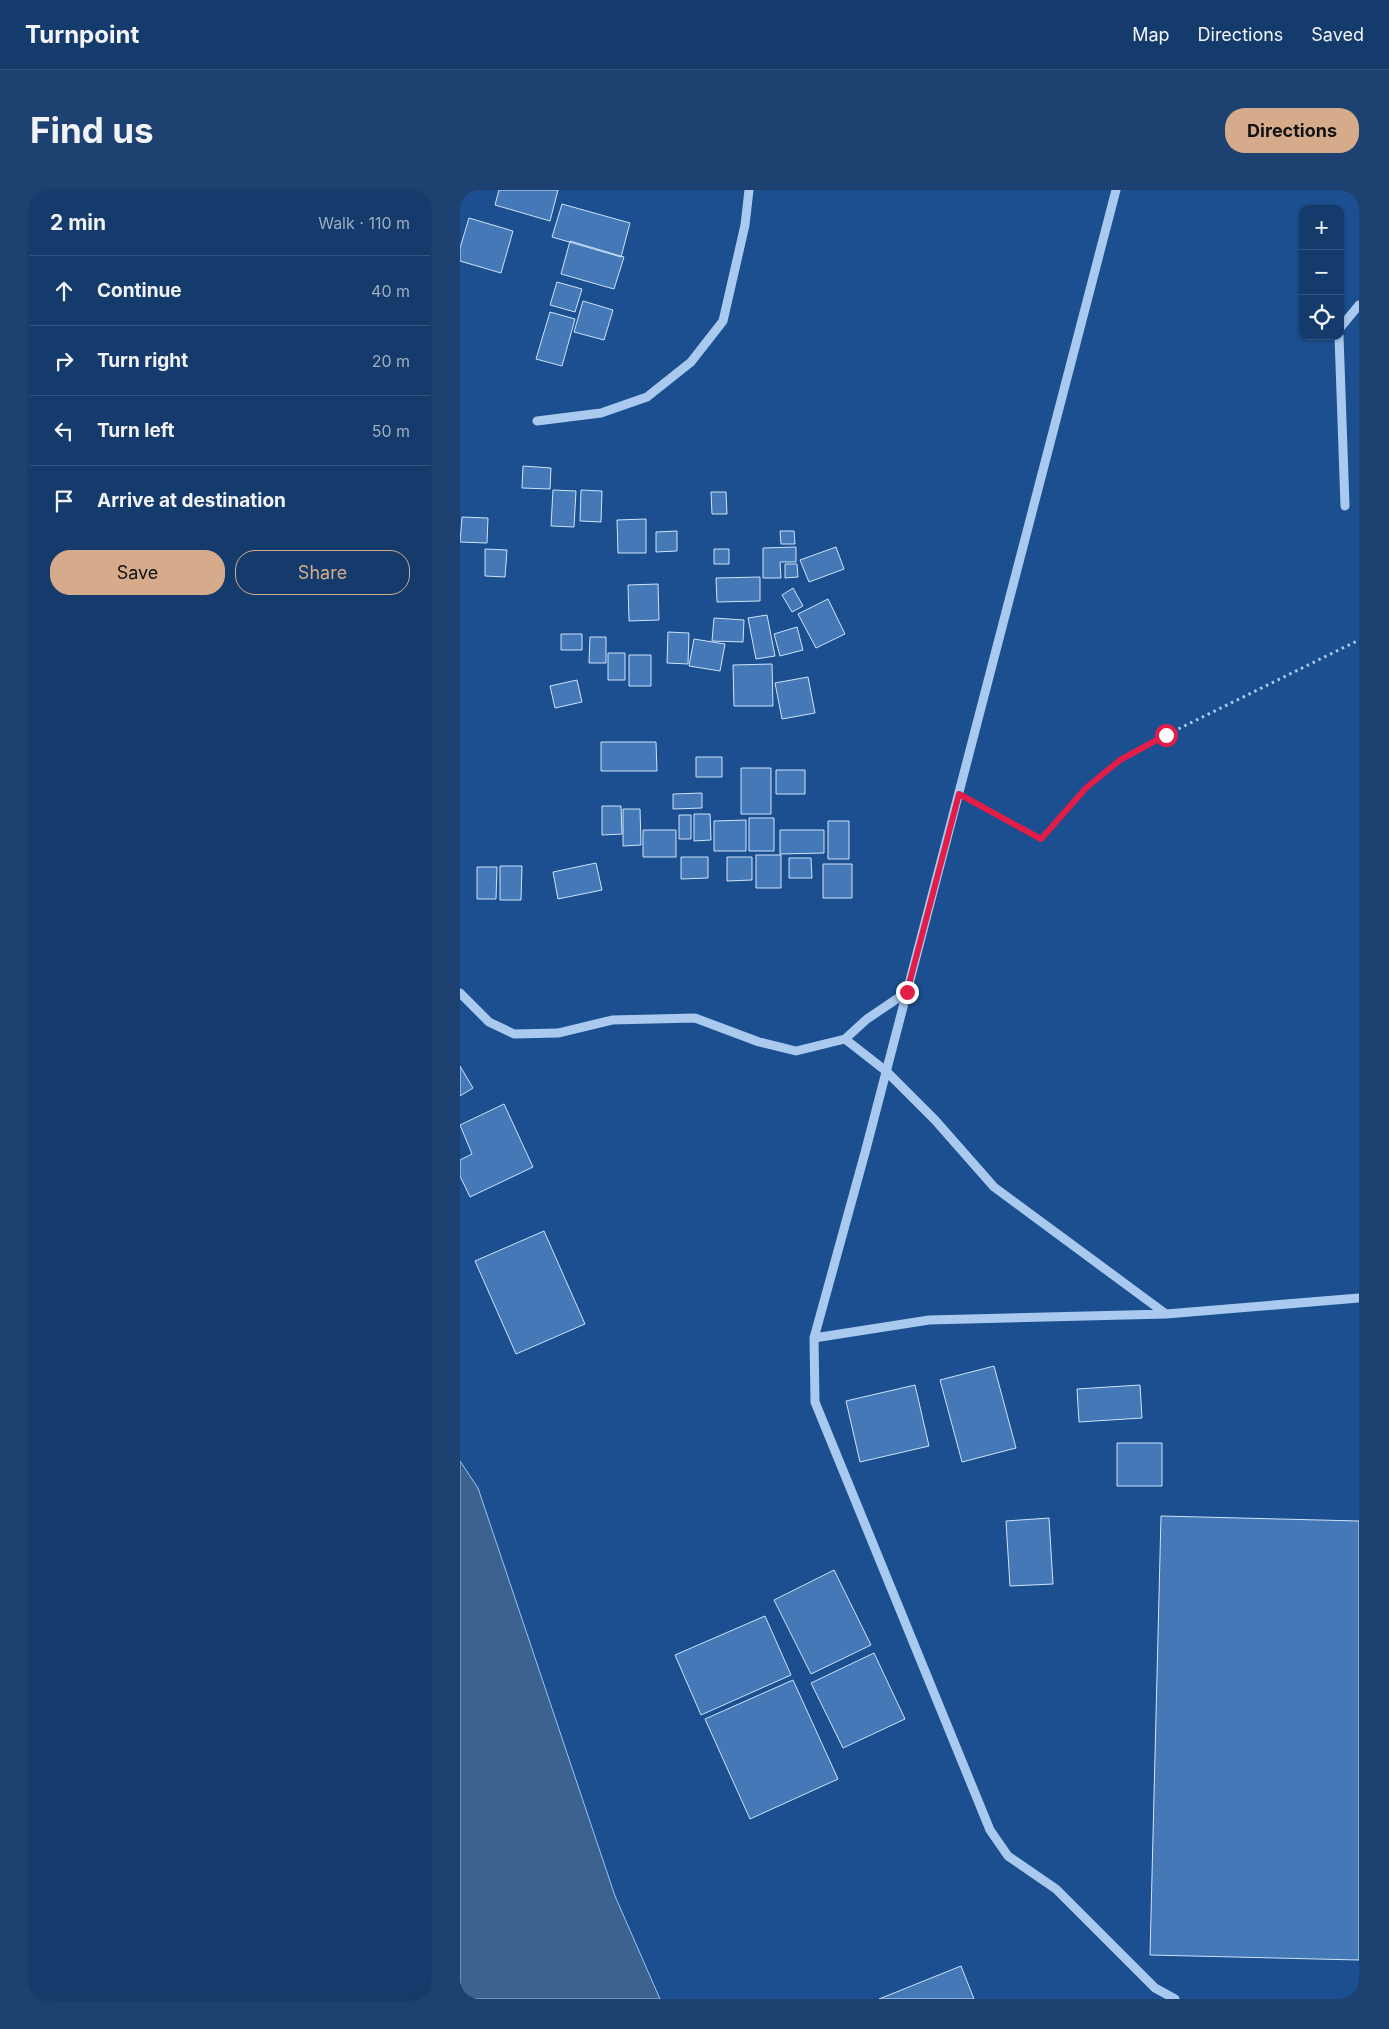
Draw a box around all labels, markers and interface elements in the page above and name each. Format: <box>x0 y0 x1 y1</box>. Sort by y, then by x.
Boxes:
text: Turnpoint <box>25 20 139 49</box>
text: Map <box>1132 24 1170 45</box>
text: Directions <box>1198 24 1283 45</box>
text: Saved <box>1311 24 1364 45</box>
button: Directions <box>1225 108 1359 153</box>
text: Find us <box>30 109 154 151</box>
map controls <box>1299 205 1344 340</box>
button: + <box>1299 205 1344 250</box>
text: 2 min <box>50 210 106 235</box>
text: Walk · 110 m <box>318 213 410 233</box>
button: − <box>1299 250 1344 295</box>
icon: ahead <box>50 277 78 305</box>
text: Continue <box>97 279 182 302</box>
text: 40 m <box>371 281 410 301</box>
button: locate <box>1299 295 1344 340</box>
icon: right <box>50 347 78 375</box>
text: Turn right <box>97 349 188 372</box>
text: 20 m <box>372 351 410 371</box>
icon: left <box>50 417 78 445</box>
text: Turn left <box>97 419 175 442</box>
text: 50 m <box>372 421 410 441</box>
icon: arrive <box>50 487 78 515</box>
text: Arrive at destination <box>97 489 286 512</box>
button: Save <box>50 550 225 595</box>
button: Share <box>235 550 410 595</box>
route start <box>1155 724 1178 747</box>
route end <box>896 981 919 1004</box>

